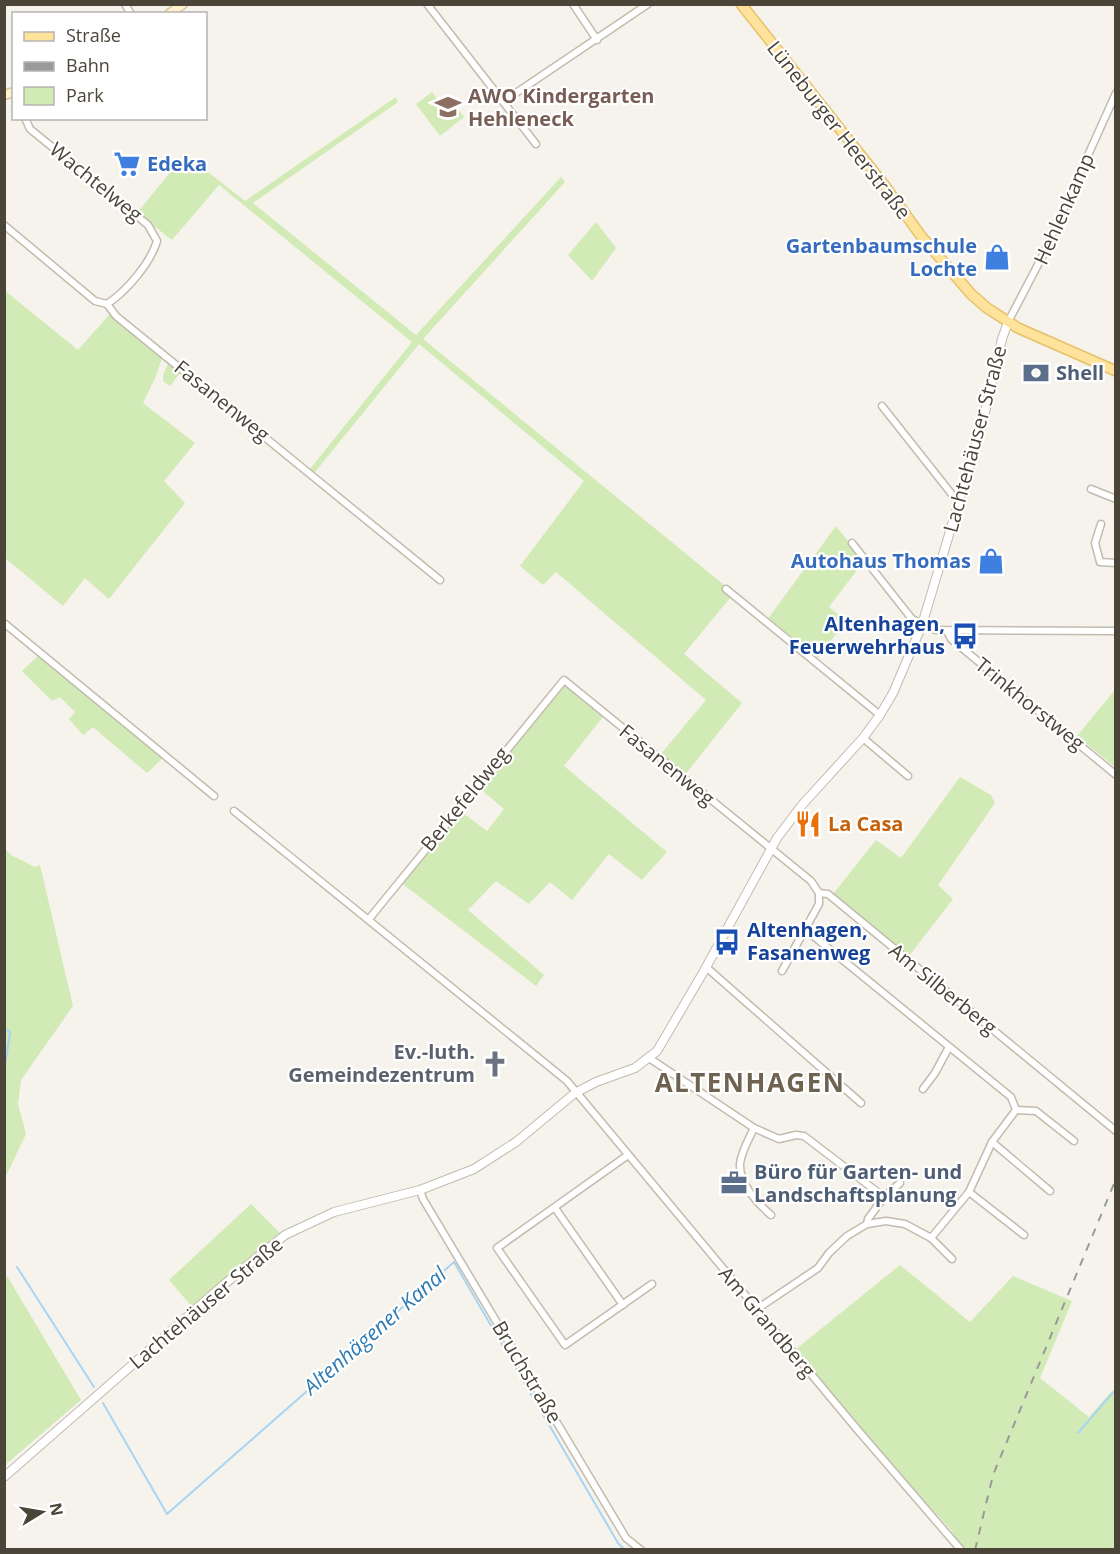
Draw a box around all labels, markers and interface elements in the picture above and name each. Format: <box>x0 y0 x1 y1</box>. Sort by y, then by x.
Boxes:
legend <box>12 12 207 120</box>
text: Straße <box>66 23 121 47</box>
street label: Lüneburger Heerstraße <box>761 35 918 224</box>
text: Bahn <box>66 53 110 77</box>
place label: AWO Kindergarten Hehleneck <box>468 82 654 132</box>
text: Park <box>66 83 104 107</box>
school or university icon: AWO Kindergarten Hehleneck <box>433 92 463 122</box>
street label: Wachtelweg <box>44 136 149 228</box>
supermarket icon: Edeka <box>112 149 142 179</box>
street label: Hehlenkamp <box>1027 149 1100 269</box>
place label: Edeka <box>147 150 207 177</box>
place label: Gartenbaumschule Lochte <box>786 232 977 282</box>
shop icon: Gartenbaumschule Lochte <box>982 242 1012 272</box>
street label: Lachtehäuser Straße <box>937 342 1012 535</box>
street label: Fasanenweg <box>169 354 276 448</box>
bank icon: Shell <box>1021 358 1051 388</box>
place label: Shell <box>1056 359 1104 386</box>
shop icon: Autohaus Thomas <box>976 546 1006 576</box>
place label: Autohaus Thomas <box>791 547 971 574</box>
place label: Altenhagen, Feuerwehrhaus <box>789 610 945 660</box>
bus stop icon: Altenhagen, Feuerwehrhaus <box>950 621 980 651</box>
street label: Trinkhorstweg <box>970 651 1091 756</box>
street label: Fasanenweg <box>614 718 721 812</box>
street label: Berkefeldweg <box>414 741 515 856</box>
restaurant icon: La Casa <box>793 809 823 839</box>
place label: La Casa <box>828 810 903 837</box>
place label: Altenhagen, Fasanenweg <box>747 916 871 966</box>
bus stop icon: Altenhagen, Fasanenweg <box>712 927 742 957</box>
street label: Am Silberberg <box>884 937 1003 1041</box>
place label: Ev.-luth. Gemeindezentrum <box>288 1038 475 1088</box>
church icon: Ev.-luth. Gemeindezentrum <box>480 1049 510 1079</box>
district label: ALTENHAGEN <box>655 1064 845 1100</box>
place label: Büro für Garten- und Landschaftsplanung <box>754 1158 962 1208</box>
office icon: Büro für Garten- und Landschaftsplanung <box>719 1168 749 1198</box>
street label: Lachtehäuser Straße <box>123 1230 288 1375</box>
water label: Altenhägener Kanal <box>295 1260 452 1402</box>
street label: Am Grandberg <box>713 1260 822 1383</box>
street label: Bruchstraße <box>486 1316 569 1428</box>
north arrow <box>12 1482 72 1542</box>
text: N <box>45 1501 69 1518</box>

